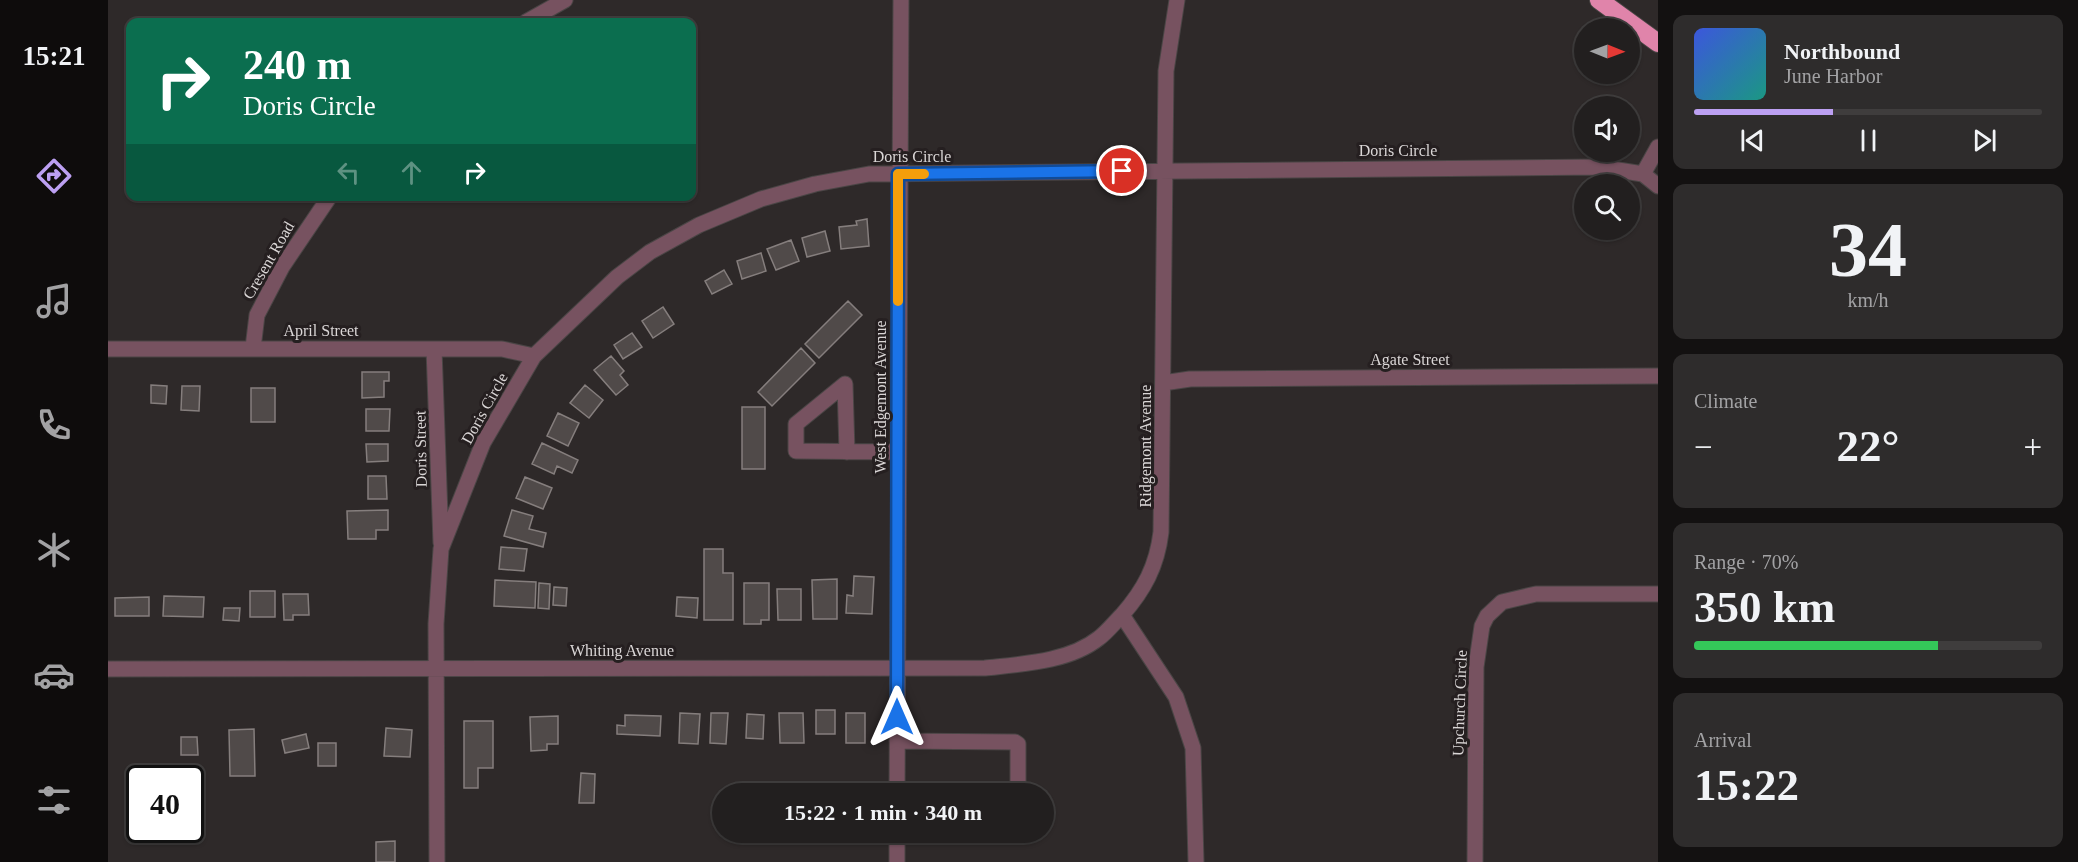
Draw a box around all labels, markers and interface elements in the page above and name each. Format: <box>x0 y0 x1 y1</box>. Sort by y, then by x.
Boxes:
north arrow <box>1574 18 1640 84</box>
map controls <box>1574 18 1640 240</box>
text: Northbound <box>1784 39 1900 64</box>
text: 15:21 <box>23 41 86 71</box>
icon: right <box>144 42 222 120</box>
text: 240 m <box>243 42 352 88</box>
text: June Harbor <box>1784 65 1882 87</box>
text: Doris Circle <box>243 91 376 121</box>
button: sound <box>1574 96 1640 162</box>
icon: previous <box>1736 124 1769 157</box>
icon: pause <box>1852 124 1885 157</box>
icon: next <box>1968 124 2001 157</box>
street label: Doris Circle <box>1359 142 1437 159</box>
pin <box>1096 145 1147 196</box>
street label: Doris Circle <box>873 148 951 165</box>
icon: arrive <box>1105 154 1138 187</box>
icon: directions <box>33 155 75 197</box>
icon: left <box>332 156 365 189</box>
icon: ahead <box>395 156 428 189</box>
icon: right <box>458 156 491 189</box>
button: search <box>1574 174 1640 240</box>
text: 34 <box>1829 206 1907 293</box>
street label: Cresent Road <box>239 218 297 302</box>
icon: music <box>33 280 75 322</box>
text: km/h <box>1847 289 1889 311</box>
street label: West Edgemont Avenue <box>872 320 890 474</box>
street label: April Street <box>283 322 359 340</box>
street label: Agate Street <box>1370 351 1450 369</box>
street label: Doris Circle <box>458 370 511 447</box>
street label: Ridgemont Avenue <box>1137 385 1155 507</box>
text: Climate <box>1694 390 1757 412</box>
icon: phone <box>33 404 75 446</box>
street label: Doris Street <box>411 410 430 488</box>
text: 22° <box>1837 421 1900 471</box>
text: − <box>1694 429 1713 465</box>
text: + <box>2023 429 2042 465</box>
icon: climate <box>33 529 75 571</box>
text: Range · 70% <box>1694 551 1798 573</box>
text: 350 km <box>1694 582 1835 632</box>
street label: Whiting Avenue <box>570 642 674 660</box>
street label: Upchurch Circle <box>1449 650 1471 756</box>
icon: car <box>33 654 75 696</box>
position arrow <box>865 685 929 749</box>
text: Arrival <box>1694 729 1752 751</box>
text: 15:22 <box>1694 760 1799 810</box>
speed limit sign: 40 <box>126 765 204 843</box>
icon: filters <box>33 779 75 821</box>
text: 15:22 · 1 min · 340 m <box>784 800 982 825</box>

